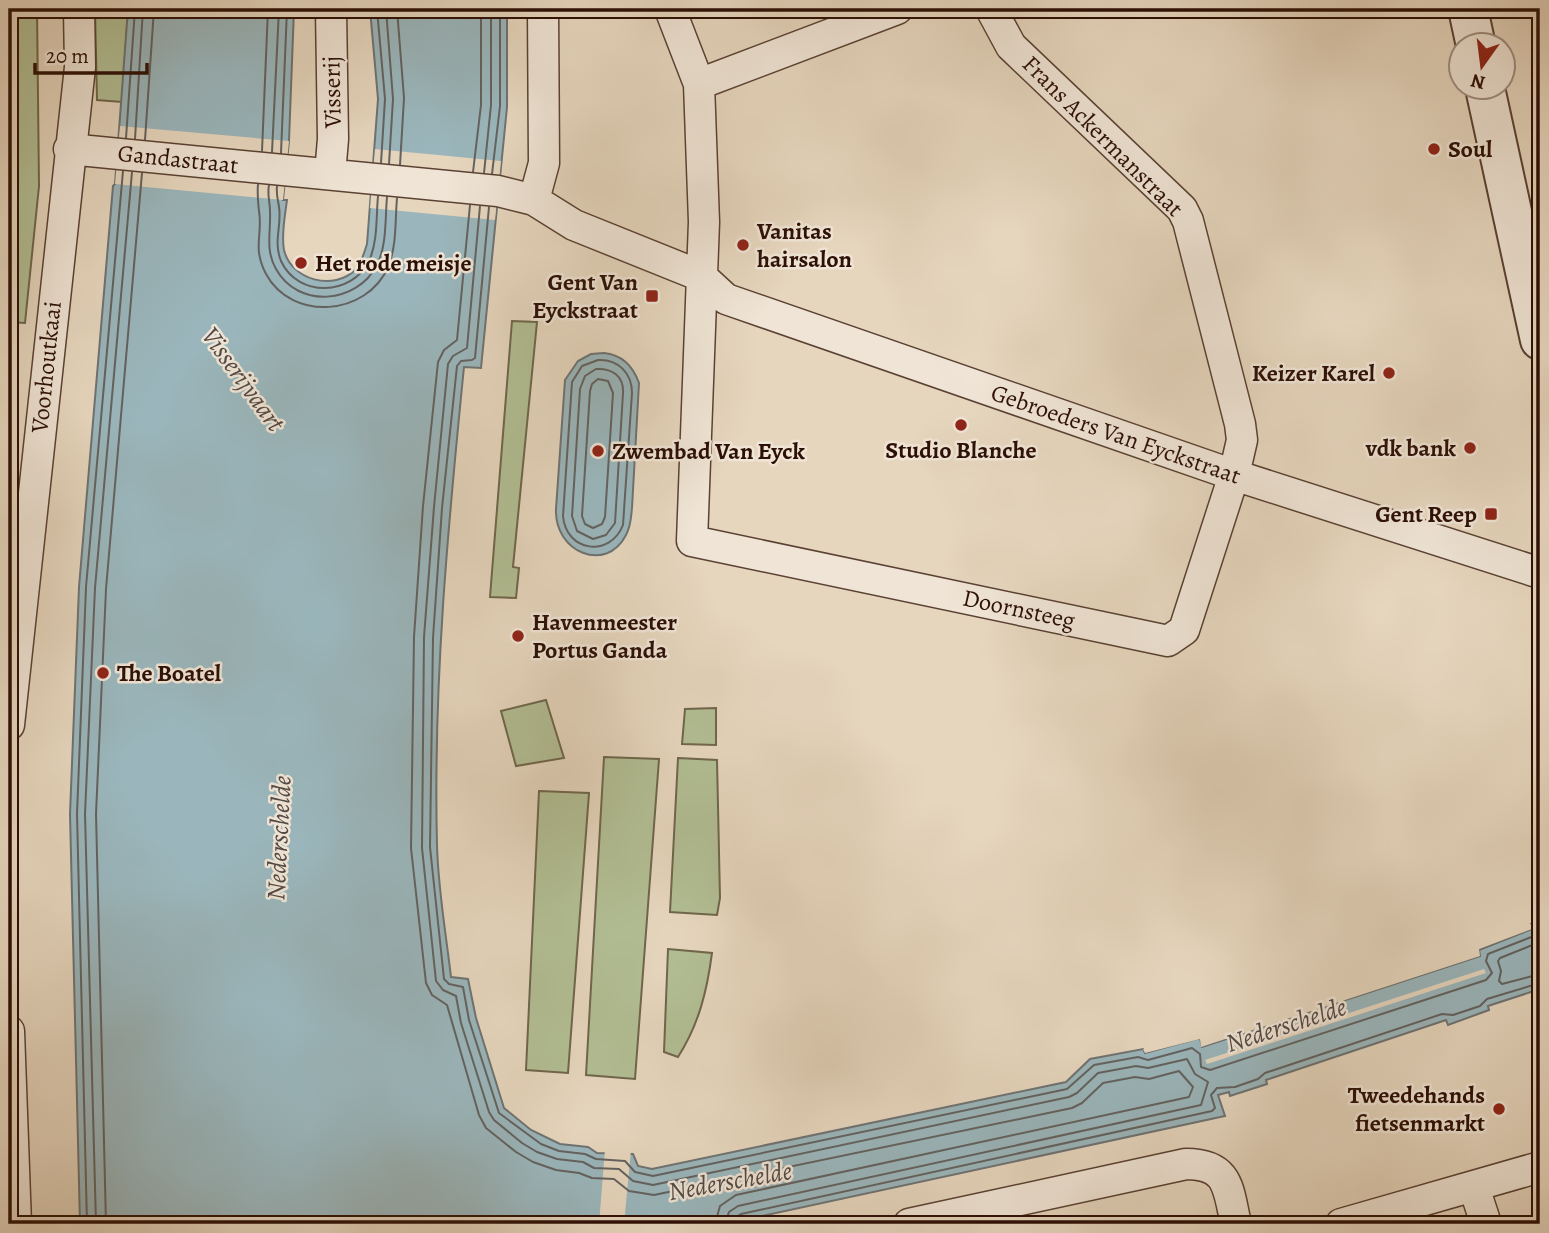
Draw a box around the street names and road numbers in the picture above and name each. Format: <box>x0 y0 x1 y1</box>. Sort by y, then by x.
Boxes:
street label: Frans Ackermanstraat <box>1015 48 1191 224</box>
street label: Visserij <box>315 55 349 130</box>
street label: Gandastraat <box>116 137 240 181</box>
street label: Voorhoutkaai <box>23 300 69 435</box>
street label: Gebroeders Van Eyckstraat <box>987 376 1245 492</box>
street label: Doornsteeg <box>960 582 1078 636</box>

